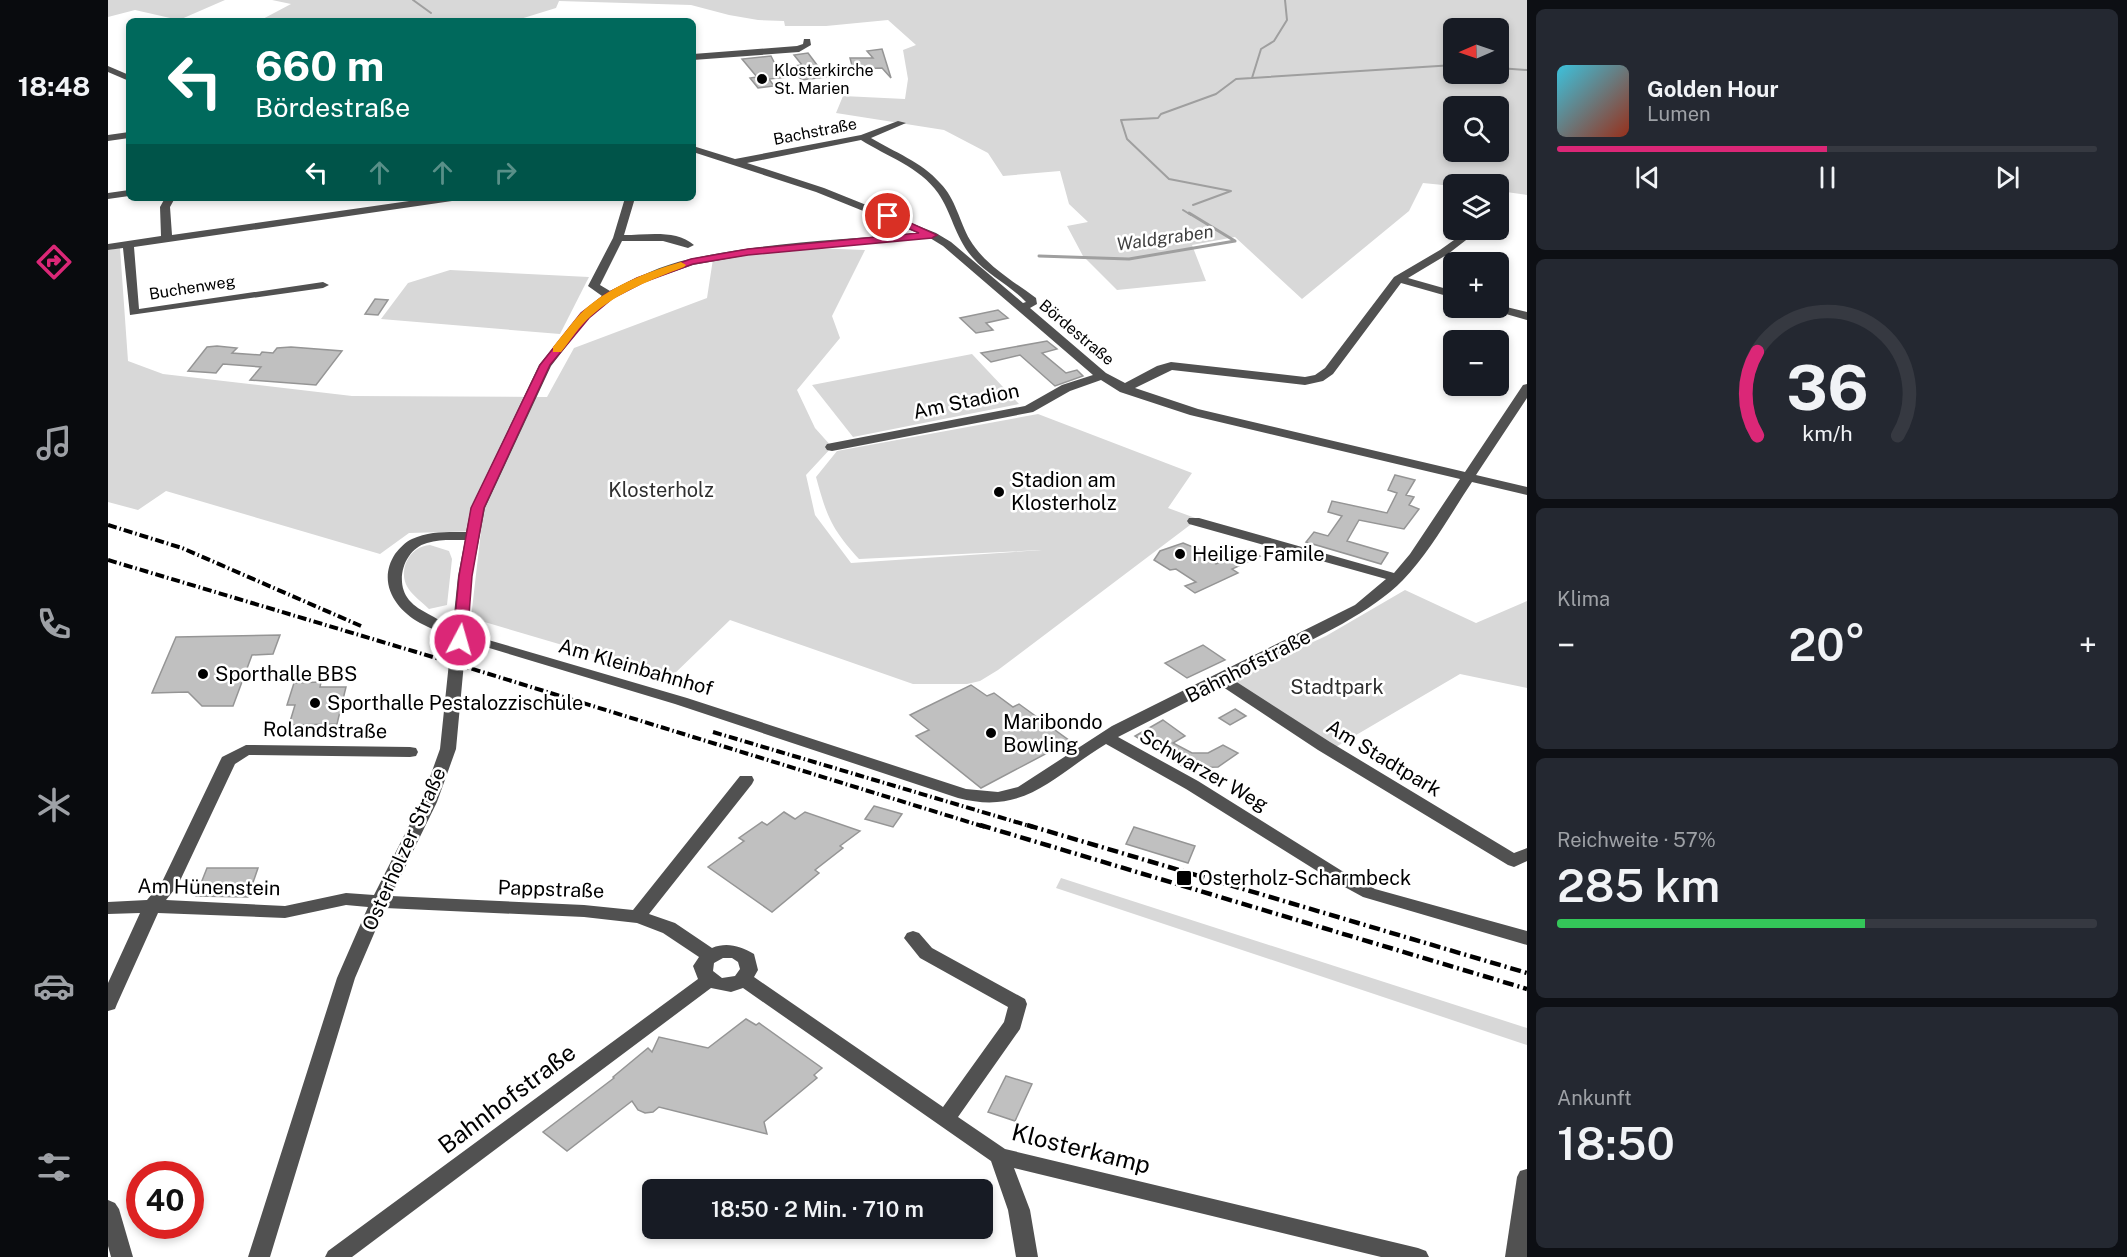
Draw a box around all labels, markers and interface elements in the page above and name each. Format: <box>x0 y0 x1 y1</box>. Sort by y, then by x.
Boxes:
north arrow <box>1443 18 1509 84</box>
map controls <box>1443 18 1509 396</box>
text: 660 m <box>255 41 384 90</box>
icon: left <box>156 42 234 120</box>
place label: Klosterkirche St. Marien <box>774 61 874 98</box>
text: 18:48 <box>18 70 90 102</box>
marker: Klosterkirche St. Marien <box>755 72 769 86</box>
text: Golden Hour <box>1647 76 1778 102</box>
text: Bördestraße <box>255 91 410 123</box>
button: search <box>1443 96 1509 162</box>
text: Lumen <box>1647 102 1711 126</box>
street label: Bachstraße <box>772 114 859 149</box>
icon: left <box>300 156 333 189</box>
icon: ahead <box>363 156 396 189</box>
icon: ahead <box>426 156 459 189</box>
icon: right <box>489 156 522 189</box>
icon: previous <box>1631 161 1664 194</box>
icon: pause <box>1811 161 1844 194</box>
icon: next <box>1991 161 2024 194</box>
button: layers <box>1443 174 1509 240</box>
pin <box>862 190 913 241</box>
icon: arrive <box>871 199 904 232</box>
water label: Waldgraben <box>1115 220 1215 255</box>
icon: directions <box>33 241 75 283</box>
button: + <box>1443 252 1509 318</box>
street label: Buchenweg <box>148 271 237 304</box>
street label: Bördestraße <box>1035 296 1118 369</box>
button: − <box>1443 330 1509 396</box>
text: 36 <box>1786 351 1868 424</box>
street label: Am Stadion <box>911 378 1021 424</box>
text: km/h <box>1802 421 1852 446</box>
icon: music <box>33 422 75 464</box>
place label: Stadion am Klosterholz <box>1011 468 1117 515</box>
park label: Klosterholz <box>608 478 714 502</box>
marker: Stadion am Klosterholz <box>992 485 1006 499</box>
place label: Heilige Famile <box>1192 542 1325 566</box>
marker: Heilige Famile <box>1173 547 1187 561</box>
text: Klima <box>1557 587 1610 611</box>
icon: phone <box>33 603 75 645</box>
position arrow <box>428 608 492 672</box>
text: 20° <box>1788 618 1866 671</box>
street label: Bahnhofstraße <box>1181 624 1315 708</box>
text: − <box>1557 626 1575 664</box>
text: + <box>2079 626 2097 664</box>
street label: Am Kleinbahnhof <box>556 633 716 701</box>
place label: Sporthalle BBS <box>215 662 357 686</box>
marker: Sporthalle BBS <box>196 667 210 681</box>
park label: Stadtpark <box>1290 675 1384 699</box>
place label: Sporthalle Pestalozzischule <box>327 691 583 715</box>
marker: Sporthalle Pestalozzischule <box>308 696 322 710</box>
place label: Maribondo Bowling <box>1003 710 1103 757</box>
street label: Am Stadtpark <box>1322 714 1446 802</box>
street label: Rolandstraße <box>263 717 387 743</box>
street label: Schwarzer Weg <box>1135 723 1273 817</box>
marker: Maribondo Bowling <box>984 726 998 740</box>
street label: Osterholzer Straße <box>357 764 451 934</box>
icon: climate <box>33 784 75 826</box>
text: Reichweite · 57% <box>1557 828 1716 852</box>
text: 285 km <box>1557 859 1720 912</box>
place label: Osterholz-Scharmbeck <box>1198 866 1411 890</box>
marker: Osterholz-Scharmbeck <box>1175 869 1193 887</box>
street label: Am Hünenstein <box>137 874 281 900</box>
street label: Pappstraße <box>497 875 605 903</box>
icon: car <box>33 965 75 1007</box>
street label: Bahnhofstraße <box>432 1038 581 1159</box>
text: Ankunft <box>1557 1086 1632 1110</box>
street label: Klosterkamp <box>1009 1117 1153 1179</box>
text: 18:50 <box>1557 1117 1675 1170</box>
icon: filters <box>33 1146 75 1188</box>
speed limit sign: 40 <box>126 1161 204 1239</box>
text: 18:50 · 2 Min. · 710 m <box>711 1196 924 1222</box>

